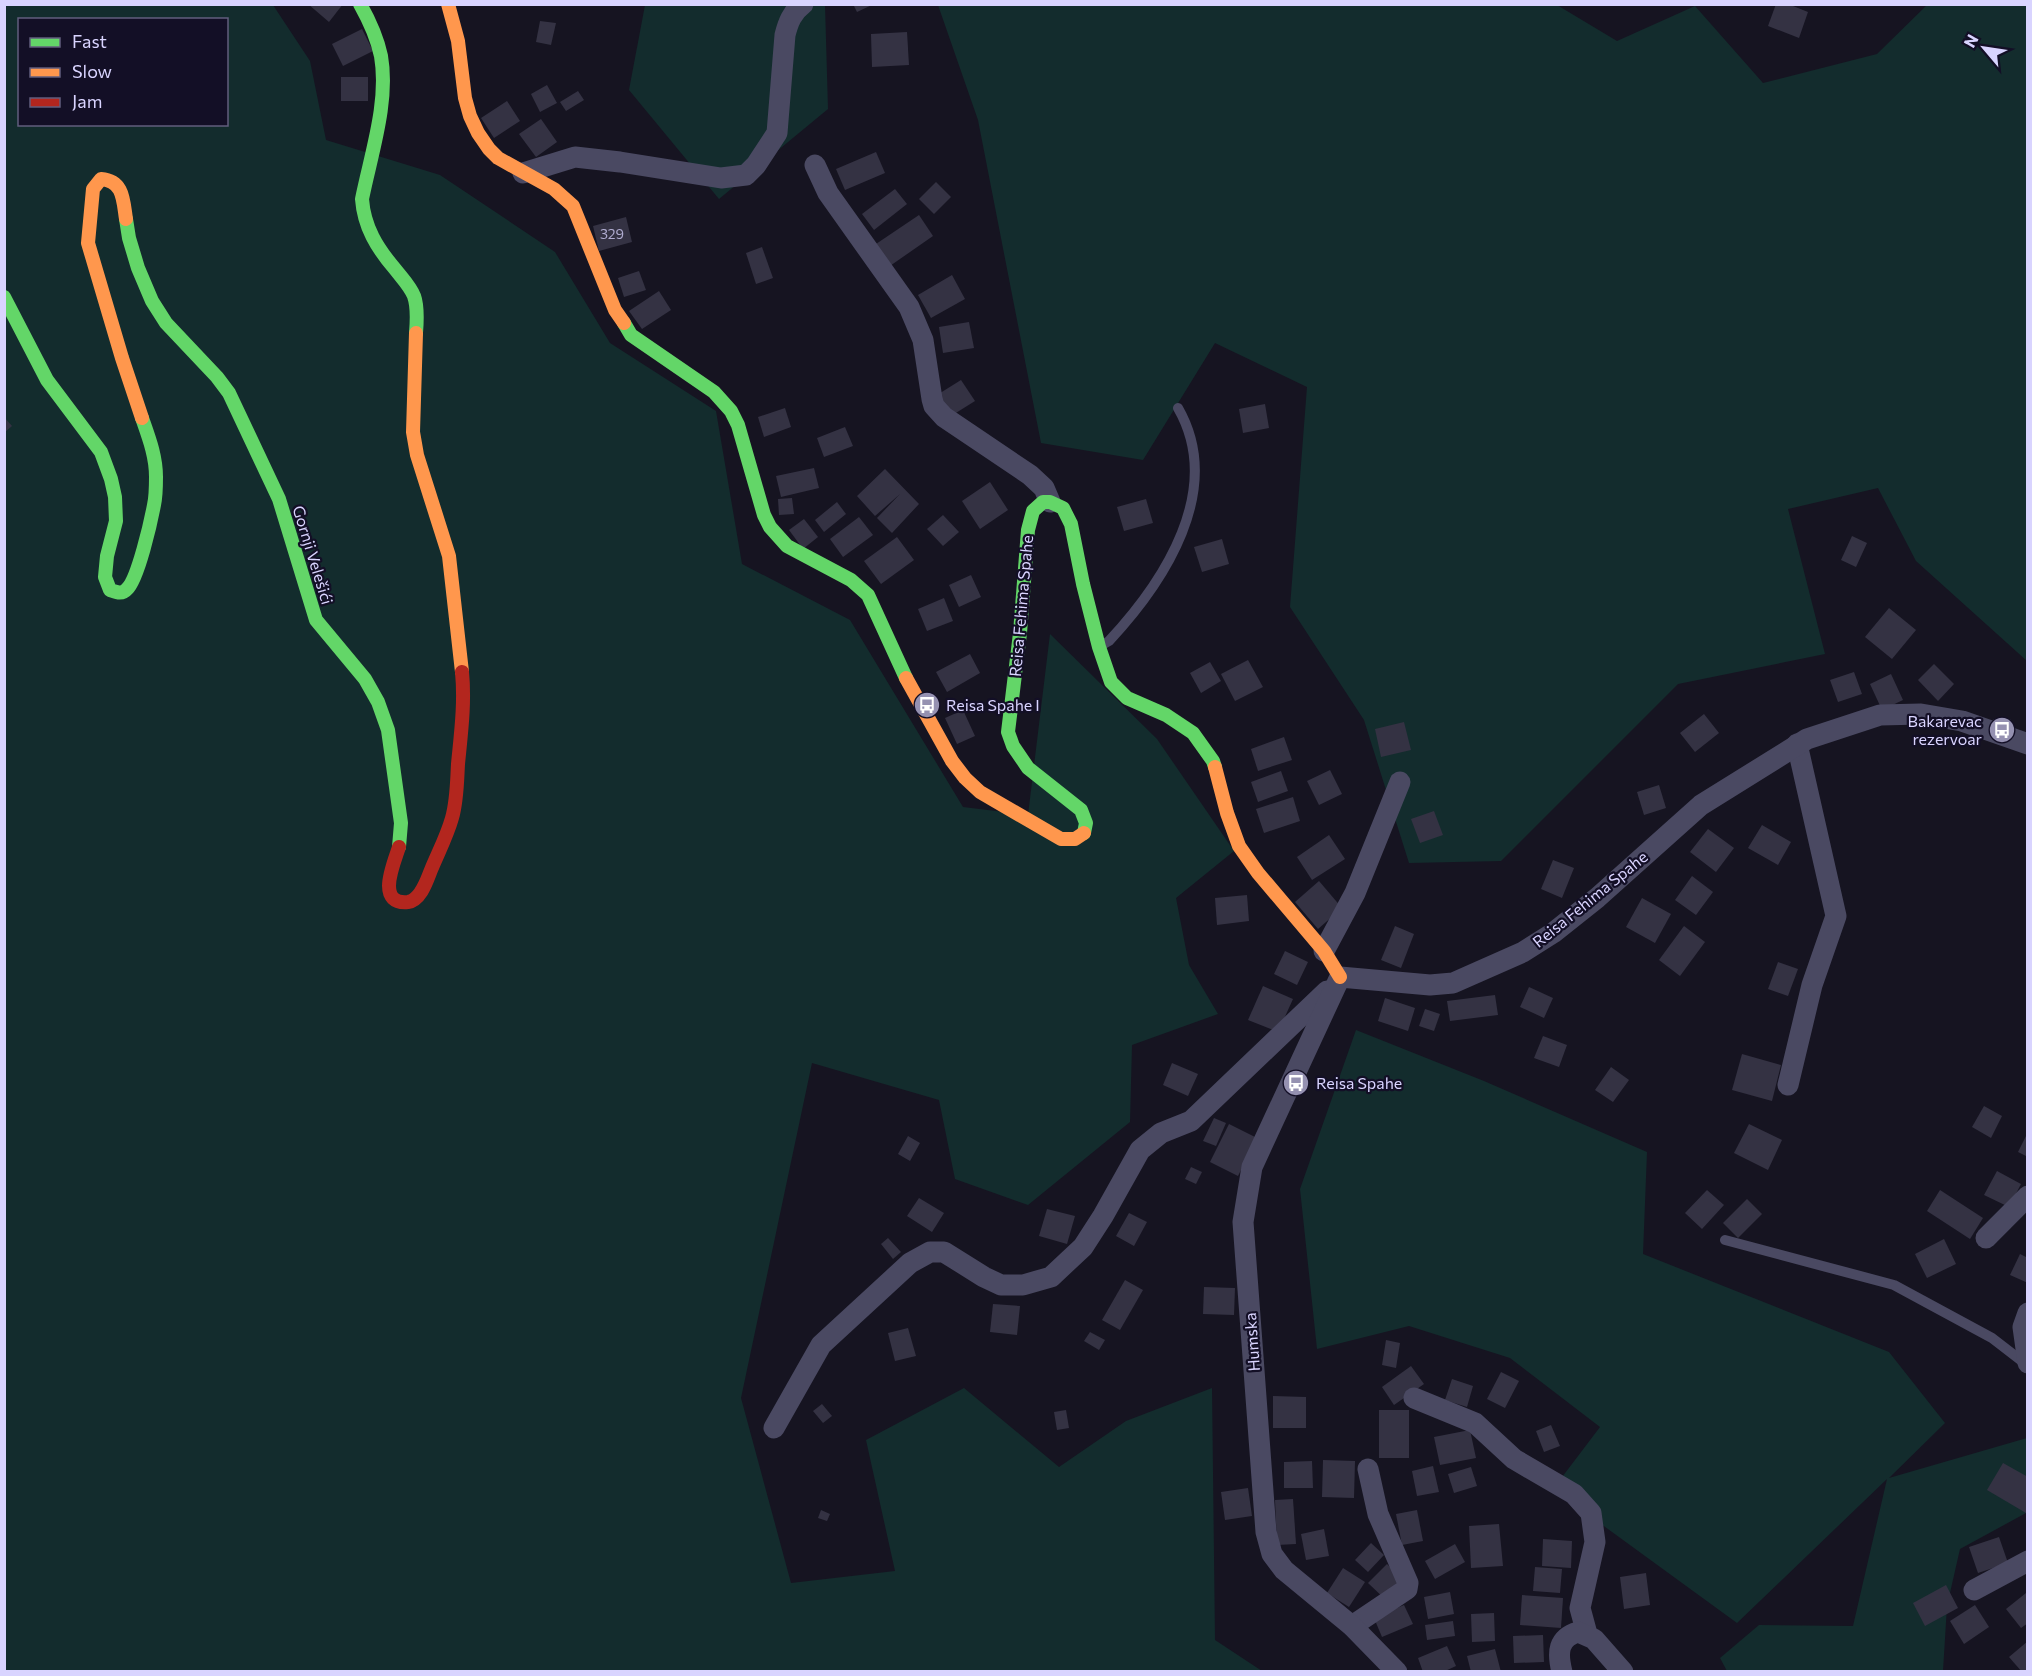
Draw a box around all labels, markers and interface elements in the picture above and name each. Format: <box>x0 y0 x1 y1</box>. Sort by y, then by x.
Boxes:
legend <box>18 18 228 126</box>
north arrow <box>1954 18 2014 78</box>
text: Fast <box>72 30 107 52</box>
text: N <box>1959 31 1982 50</box>
text: Slow <box>72 60 112 82</box>
text: Jam <box>72 90 102 112</box>
house number: 329 <box>600 225 624 242</box>
street label: Gornji Velešići <box>289 503 338 607</box>
street label: Reisa Fehima Spahe <box>1005 534 1036 678</box>
bus stop icon: Reisa Spahe I <box>912 690 942 720</box>
place label: Reisa Spahe I <box>946 695 1040 714</box>
place label: Bakarevac rezervoar <box>1908 711 1983 748</box>
bus stop icon: Bakarevac rezervoar <box>1987 715 2017 745</box>
street label: Reisa Fehima Spahe <box>1528 846 1651 951</box>
bus stop icon: Reisa Spahe <box>1281 1068 1311 1098</box>
place label: Reisa Spahe <box>1316 1073 1402 1092</box>
street label: Humska <box>1240 1312 1263 1372</box>

